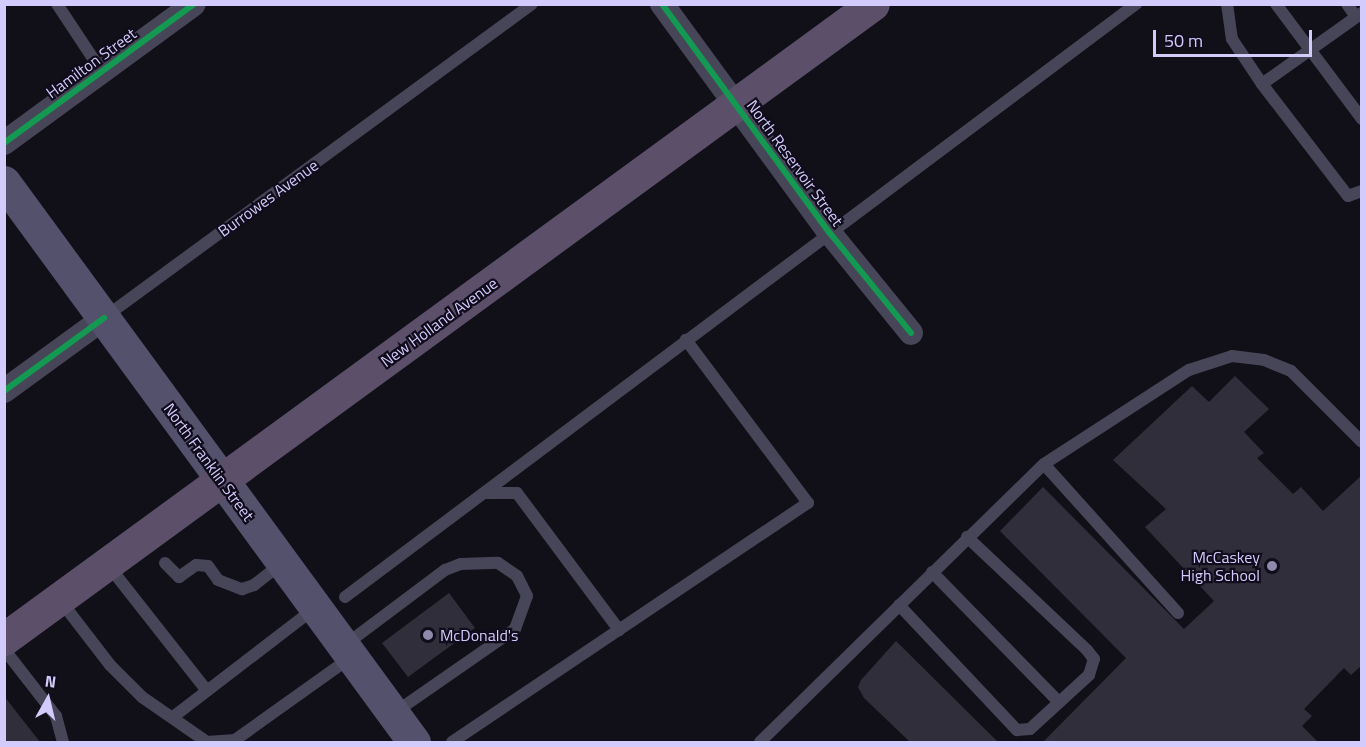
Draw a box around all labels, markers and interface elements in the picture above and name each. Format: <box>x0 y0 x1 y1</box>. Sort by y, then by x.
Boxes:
scale bar <box>1156 18 1315 56</box>
street label: Hamilton Street <box>42 24 140 102</box>
text: 50 m <box>1164 27 1203 54</box>
street label: North Reservoir Street <box>743 96 847 230</box>
street label: Burrowes Avenue <box>214 155 322 241</box>
street label: New Holland Avenue <box>377 273 501 371</box>
street label: North Franklin Street <box>160 399 258 525</box>
place label: McCaskey High School <box>1181 547 1260 585</box>
marker: McCaskey High School <box>1265 559 1279 573</box>
place label: McDonald's <box>440 625 519 645</box>
marker: McDonald's <box>421 628 435 642</box>
north arrow <box>18 669 78 729</box>
text: N <box>43 669 58 694</box>

